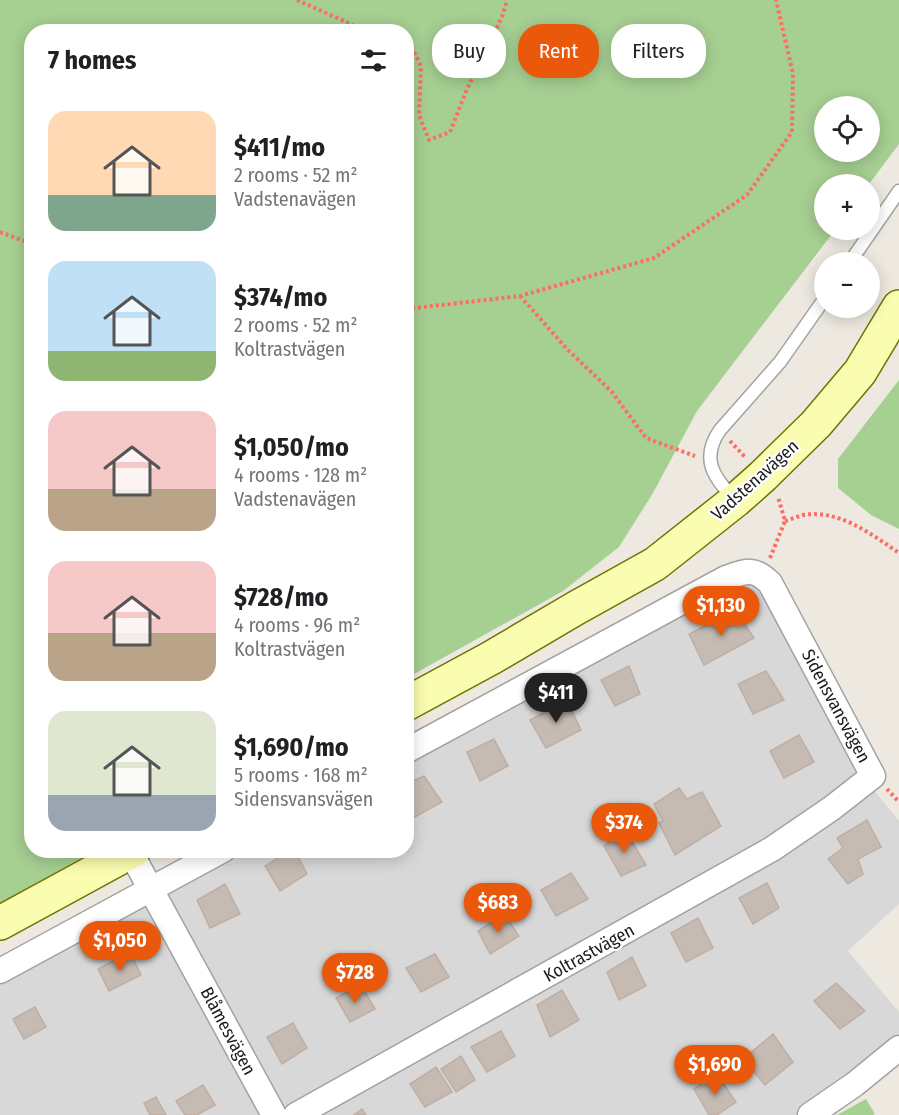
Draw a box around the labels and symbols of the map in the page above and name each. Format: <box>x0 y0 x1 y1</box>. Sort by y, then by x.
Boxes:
street label: Vadstenavägen <box>707 435 803 525</box>
pin: $1,130 <box>672 586 770 637</box>
street label: Sidensvansvägen <box>797 645 875 767</box>
pin: $411 <box>520 673 592 724</box>
pin: $374 <box>588 803 660 854</box>
pin: $683 <box>462 883 534 934</box>
street label: Koltrastvägen <box>540 919 638 987</box>
pin: $1,050 <box>71 921 169 972</box>
pin: $728 <box>319 953 391 1004</box>
street label: Blåmesvägen <box>196 983 260 1079</box>
pin: $1,690 <box>666 1045 764 1096</box>

